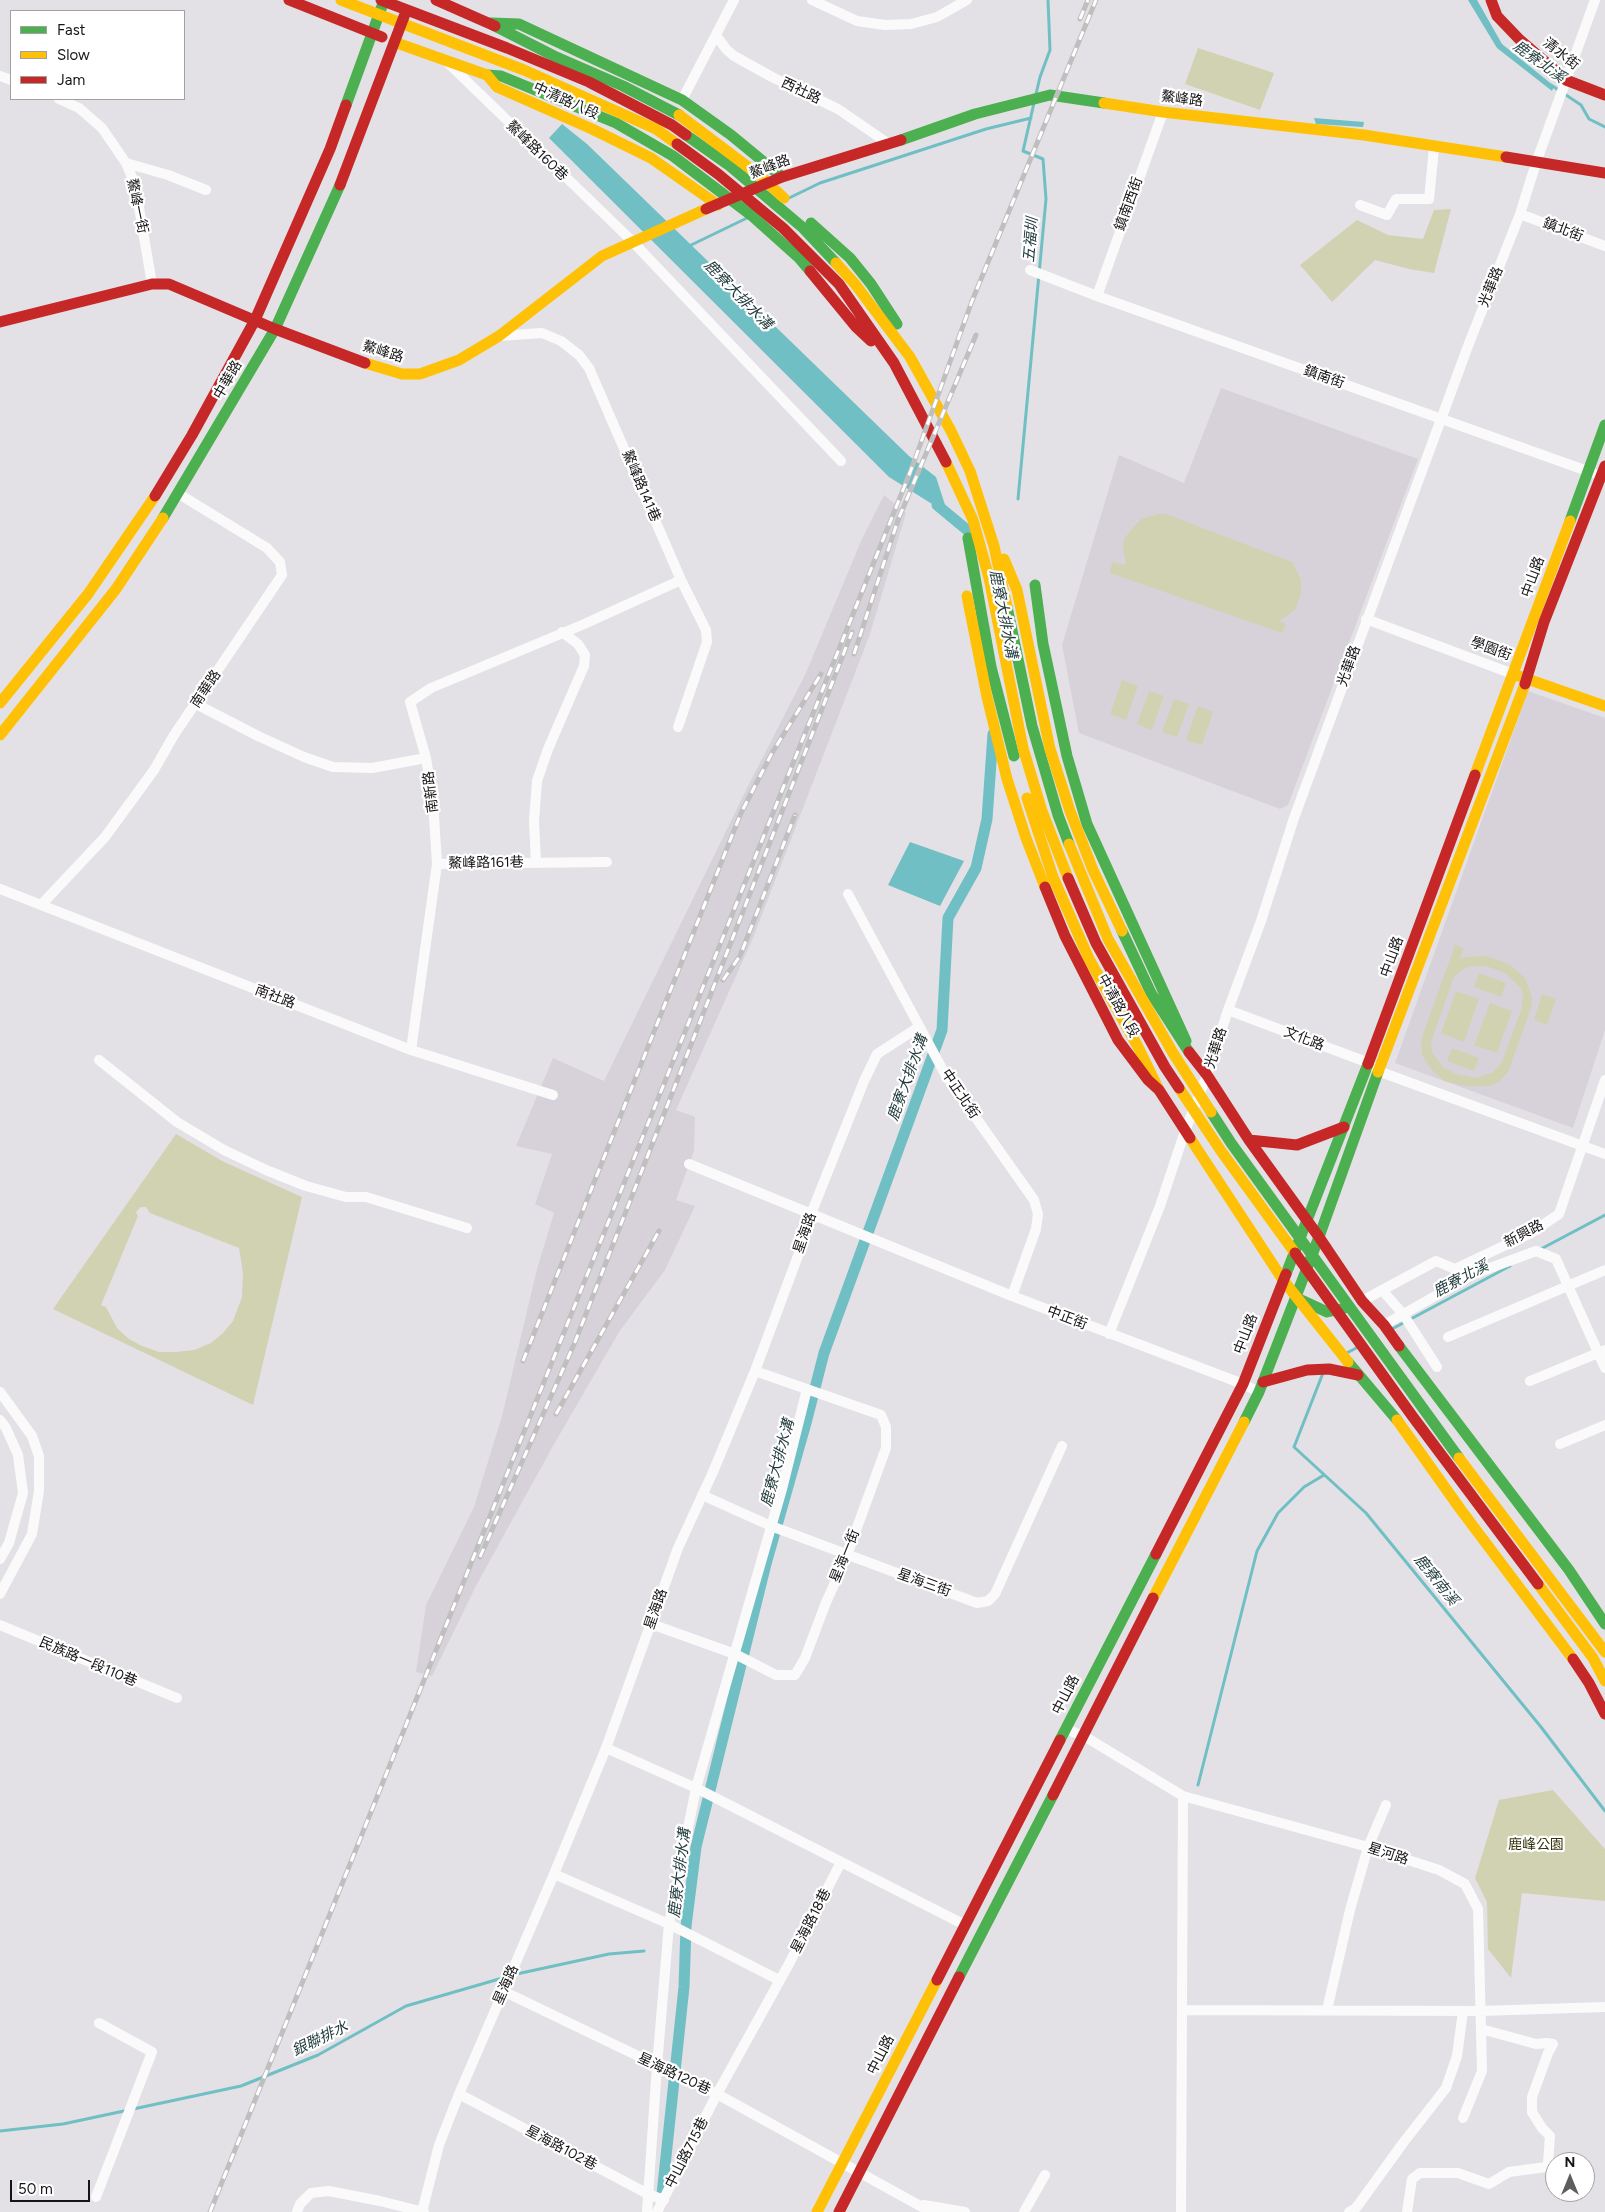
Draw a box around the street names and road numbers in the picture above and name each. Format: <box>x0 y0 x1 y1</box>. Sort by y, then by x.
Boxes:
street label: 清水街 <box>1539 34 1583 74</box>
street label: 西社路 <box>778 75 824 107</box>
street label: 中清路八段 <box>531 79 601 123</box>
street label: 鰲峰路 <box>1160 88 1204 110</box>
street label: 鰲峰路160巷 <box>503 118 571 184</box>
street label: 鰲峰路 <box>747 152 793 182</box>
street label: 鎮南西街 <box>1112 175 1146 233</box>
street label: 鰲峰一街 <box>123 177 151 235</box>
street label: 鎮北街 <box>1540 215 1586 245</box>
street label: 光華路 <box>1475 264 1507 310</box>
street label: 鰲峰路 <box>360 338 406 366</box>
street label: 中華路 <box>210 358 246 402</box>
street label: 鎮南街 <box>1301 362 1347 392</box>
street label: 鰲峰路141巷 <box>618 448 664 524</box>
street label: 中山路 <box>1518 554 1548 600</box>
street label: 學園街 <box>1468 634 1514 664</box>
street label: 光華路 <box>1334 643 1364 689</box>
street label: 南華路 <box>187 667 225 711</box>
street label: 南新路 <box>420 770 442 814</box>
street label: 鰲峰路161巷 <box>448 854 524 872</box>
street label: 中山路 <box>1377 934 1407 980</box>
street label: 中清路八段 <box>1094 971 1142 1041</box>
street label: 南社路 <box>252 982 298 1012</box>
street label: 文化路 <box>1281 1024 1327 1054</box>
street label: 光華路 <box>1202 1025 1230 1071</box>
street label: 中正北街 <box>937 1066 983 1122</box>
street label: 星海路 <box>790 1210 820 1256</box>
street label: 新興路 <box>1502 1217 1546 1251</box>
street label: 中正街 <box>1044 1303 1090 1333</box>
street label: 中山路 <box>1231 1311 1261 1357</box>
street label: 星海一街 <box>827 1527 863 1585</box>
street label: 星海三街 <box>895 1566 953 1600</box>
street label: 星海路 <box>641 1586 671 1632</box>
street label: 民族路一段110巷 <box>37 1634 139 1690</box>
street label: 中山路 <box>1049 1672 1083 1718</box>
street label: 星河路 <box>1365 1840 1411 1868</box>
street label: 星海路18巷 <box>788 1886 834 1956</box>
street label: 星海路 <box>490 1962 522 2008</box>
street label: 中山路 <box>864 2032 898 2078</box>
street label: 星海路120巷 <box>635 2050 713 2098</box>
street label: 中山路715巷 <box>662 2115 712 2191</box>
street label: 星海路102巷 <box>522 2122 600 2174</box>

